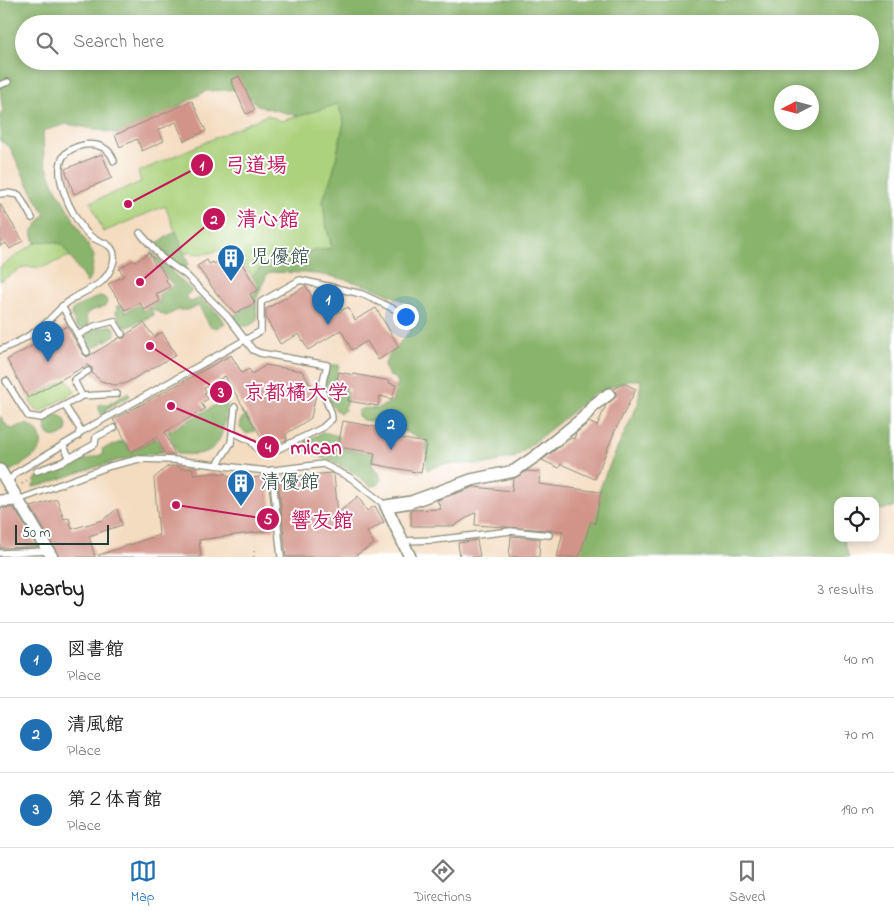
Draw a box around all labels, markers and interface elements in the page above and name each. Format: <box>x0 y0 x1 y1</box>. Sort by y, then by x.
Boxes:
search box <box>15 15 879 70</box>
icon: search <box>33 29 61 57</box>
text: Search here <box>73 29 164 56</box>
north arrow <box>774 85 819 130</box>
callout: 弓道場 <box>190 147 298 183</box>
text: 弓道場 <box>225 152 288 182</box>
text: 1 <box>200 155 205 177</box>
callout: 清心館 <box>201 201 309 237</box>
text: 清心館 <box>237 206 300 236</box>
text: 2 <box>209 209 218 231</box>
building icon: 児優館 <box>216 243 246 282</box>
place label: 児優館 <box>250 244 310 273</box>
pin: 1 <box>312 284 344 325</box>
your location <box>393 304 419 330</box>
pin: 3 <box>32 321 64 362</box>
callout: 京都橘大学 <box>208 374 358 410</box>
text: 京都橘大学 <box>244 379 349 409</box>
text: 3 <box>217 382 224 404</box>
pin: 2 <box>375 409 407 450</box>
callout: mican <box>255 429 351 465</box>
text: mican <box>290 434 342 464</box>
text: 4 <box>264 437 272 459</box>
building icon: 清優館 <box>226 468 256 507</box>
place label: 清優館 <box>260 469 320 498</box>
map controls <box>834 497 879 542</box>
button: locate <box>834 497 879 542</box>
callout: 響友館 <box>255 501 363 537</box>
text: 響友館 <box>291 507 354 537</box>
text: 5 <box>264 509 273 531</box>
scale bar <box>15 522 109 545</box>
text: 50 m <box>22 523 50 544</box>
text: Nearby <box>20 575 84 605</box>
text: 3 results <box>818 578 874 602</box>
text: 図書館 <box>67 637 124 664</box>
text: 1 <box>33 648 39 672</box>
text: 40 m <box>844 648 874 672</box>
text: Place <box>67 664 101 688</box>
text: 清風館 <box>67 712 124 739</box>
text: 2 <box>32 723 40 747</box>
text: 70 m <box>844 723 874 747</box>
text: Place <box>67 739 101 763</box>
text: 第２体育館 <box>67 787 162 814</box>
text: 3 <box>33 798 39 822</box>
text: 190 m <box>841 798 874 822</box>
text: Place <box>67 814 101 838</box>
tab: Map <box>129 857 157 908</box>
tab: Directions <box>414 857 472 908</box>
tab: Saved <box>729 857 765 908</box>

